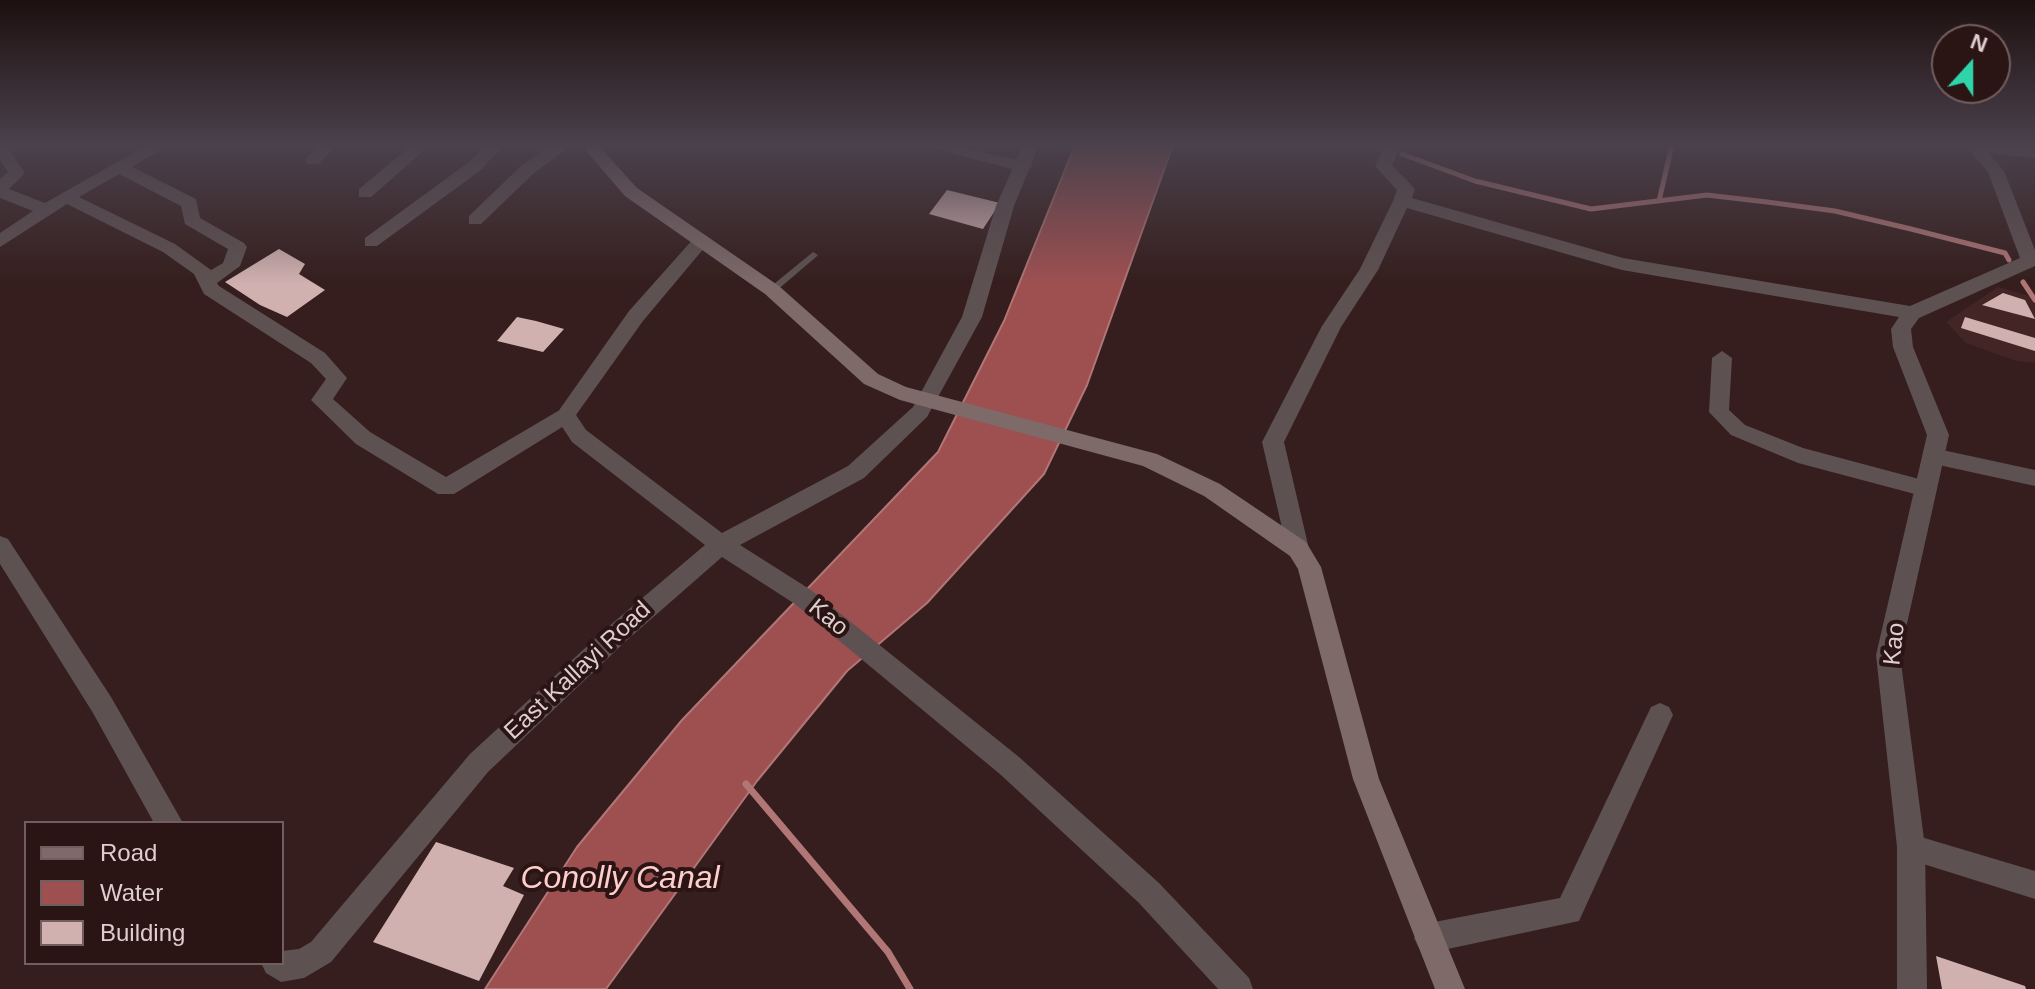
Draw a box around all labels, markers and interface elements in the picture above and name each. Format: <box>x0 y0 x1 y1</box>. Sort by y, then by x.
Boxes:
north arrow <box>1931 24 2011 104</box>
text: N <box>1967 28 1991 58</box>
street label: Kao <box>802 593 854 643</box>
street label: East Kallayi Road <box>499 596 657 746</box>
street label: Kao <box>1878 621 1912 667</box>
legend <box>24 821 284 965</box>
text: Road <box>100 839 157 866</box>
water label: Conolly Canal <box>520 860 720 898</box>
text: Water <box>100 879 163 906</box>
text: Building <box>100 919 185 946</box>

